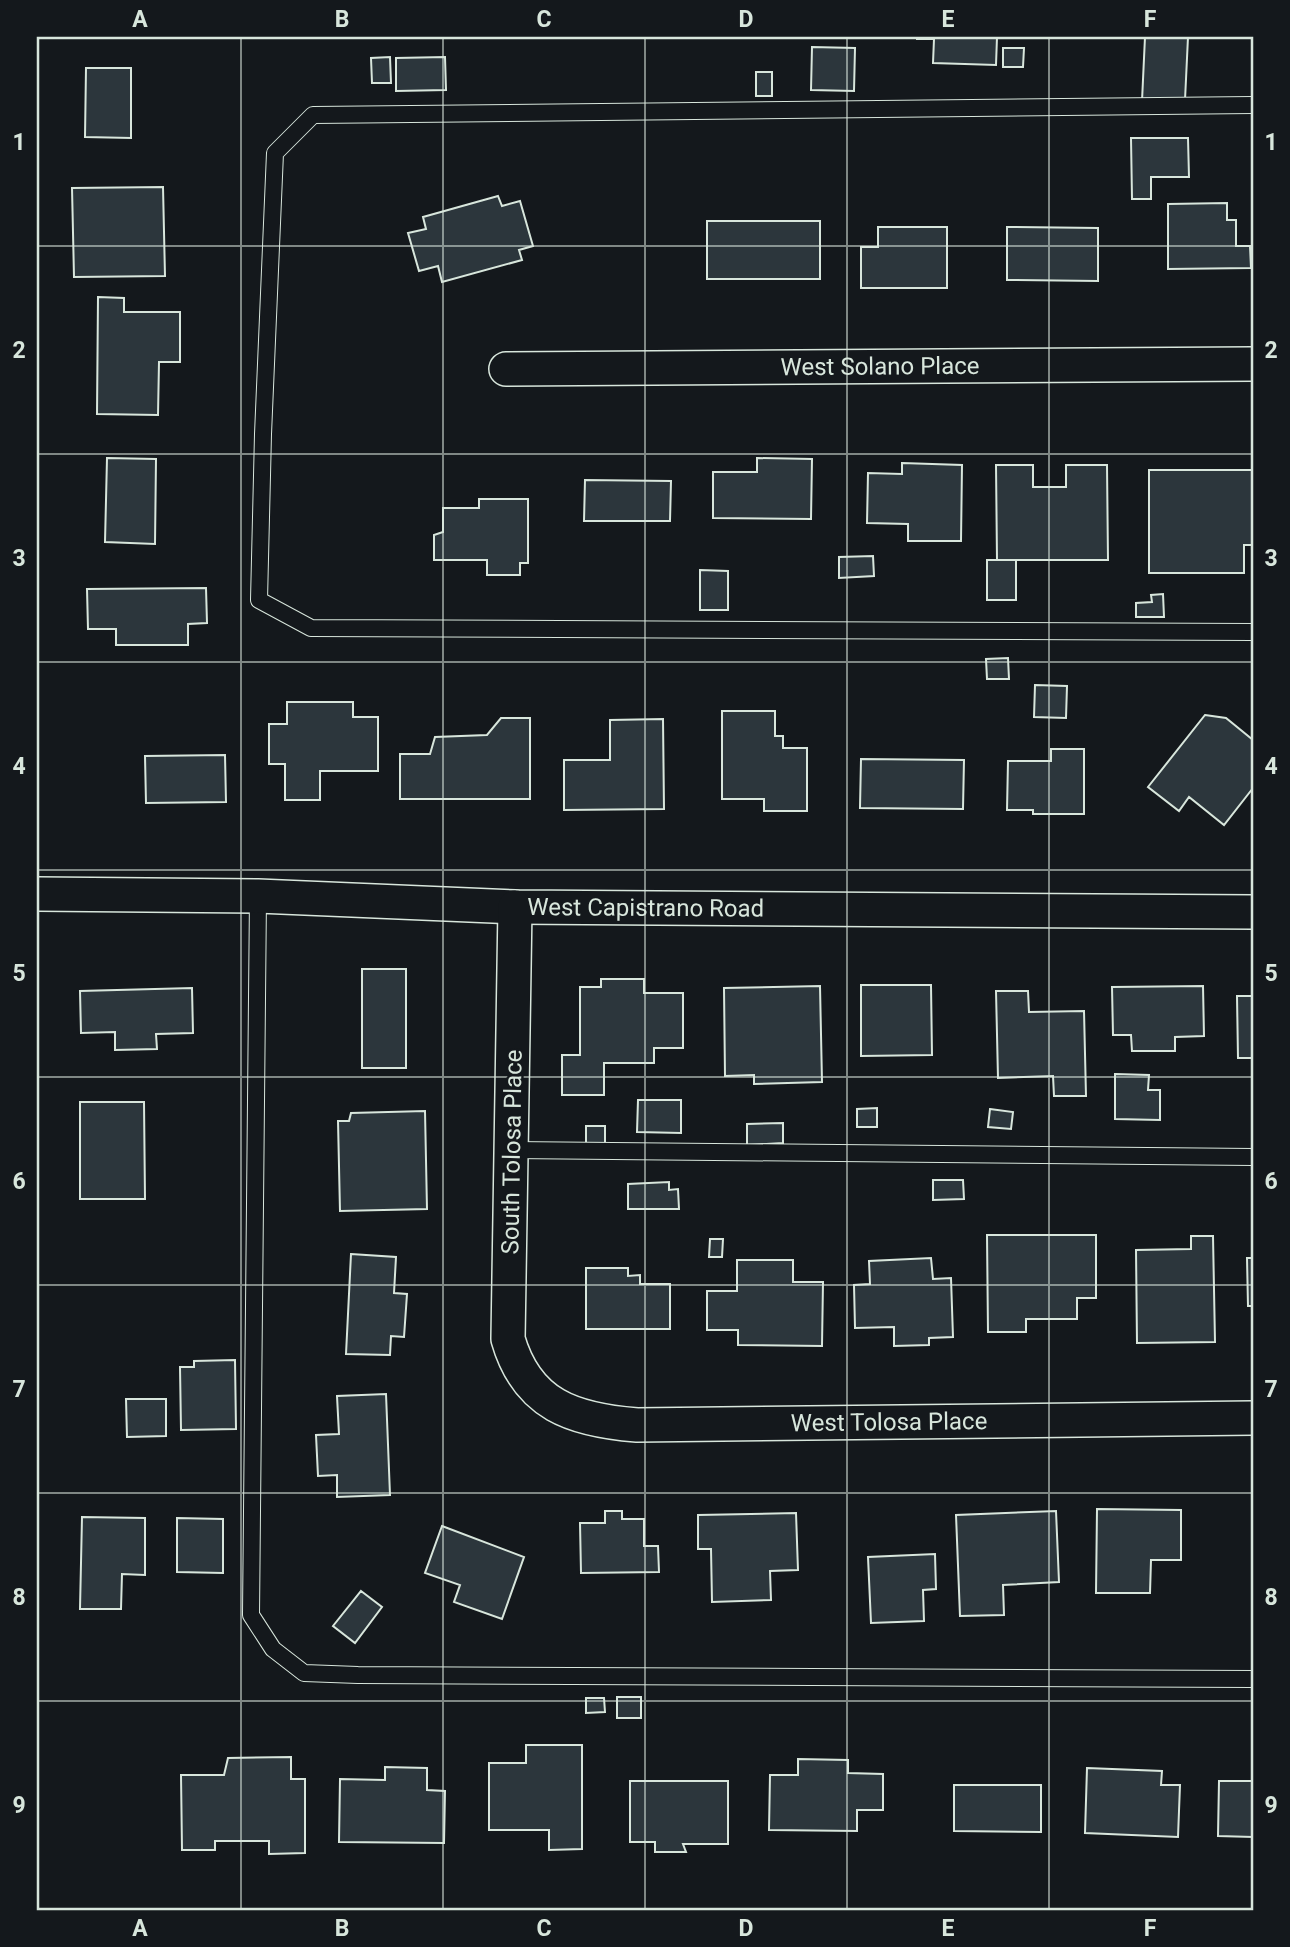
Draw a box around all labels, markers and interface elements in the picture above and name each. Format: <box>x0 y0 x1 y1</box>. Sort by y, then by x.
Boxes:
text: A <box>132 6 148 33</box>
text: B <box>335 6 349 33</box>
text: C <box>536 6 552 33</box>
text: D <box>739 6 753 33</box>
text: E <box>942 6 955 33</box>
text: F <box>1144 6 1157 33</box>
text: 1 <box>12 129 26 156</box>
text: 1 <box>1264 129 1278 156</box>
text: 2 <box>12 337 26 364</box>
text: 2 <box>1264 337 1278 364</box>
street label: West Solano Place <box>780 352 980 381</box>
text: 3 <box>12 545 26 572</box>
text: 3 <box>1264 545 1278 572</box>
text: 4 <box>12 753 26 780</box>
text: 4 <box>1264 753 1278 780</box>
street label: West Capistrano Road <box>527 893 764 923</box>
text: 5 <box>12 960 26 987</box>
text: 5 <box>1264 960 1278 987</box>
street label: South Tolosa Place <box>496 1049 528 1255</box>
text: 6 <box>12 1168 26 1195</box>
text: 6 <box>1264 1168 1278 1195</box>
text: 7 <box>12 1376 26 1403</box>
text: 7 <box>1264 1376 1278 1403</box>
street label: West Tolosa Place <box>791 1407 987 1437</box>
text: 8 <box>12 1584 26 1611</box>
text: 8 <box>1264 1584 1278 1611</box>
text: 9 <box>12 1792 26 1819</box>
text: 9 <box>1264 1792 1278 1819</box>
text: A <box>132 1915 148 1942</box>
text: B <box>335 1915 349 1942</box>
text: C <box>536 1915 552 1942</box>
text: D <box>739 1915 753 1942</box>
text: E <box>942 1915 955 1942</box>
text: F <box>1144 1915 1157 1942</box>

